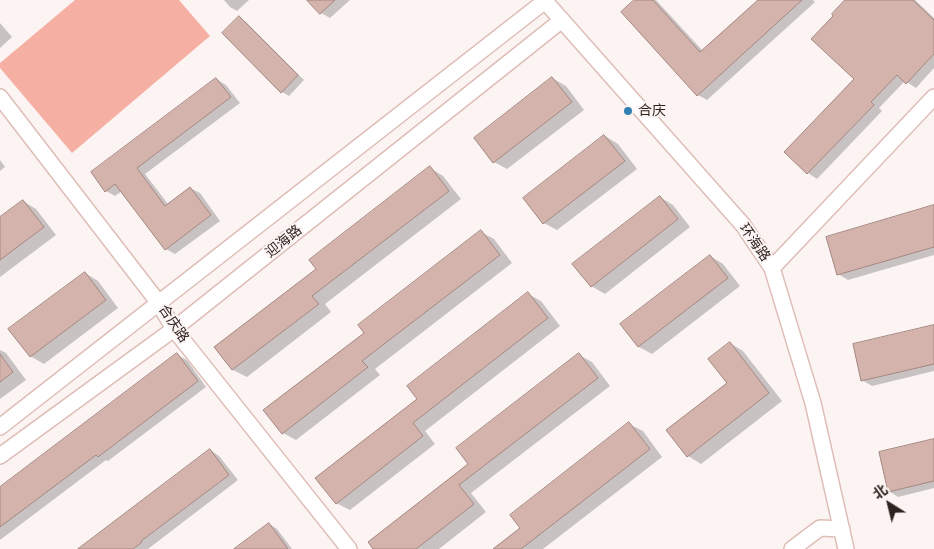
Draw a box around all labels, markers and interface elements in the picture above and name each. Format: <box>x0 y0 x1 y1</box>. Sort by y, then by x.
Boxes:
place label: 合庆 <box>638 103 666 119</box>
marker: 合庆 <box>622 105 634 117</box>
street label: 环海路 <box>735 221 773 265</box>
street label: 迎海路 <box>262 222 306 262</box>
street label: 合庆路 <box>154 302 192 346</box>
north arrow <box>864 479 914 529</box>
text: 北 <box>870 481 891 502</box>

